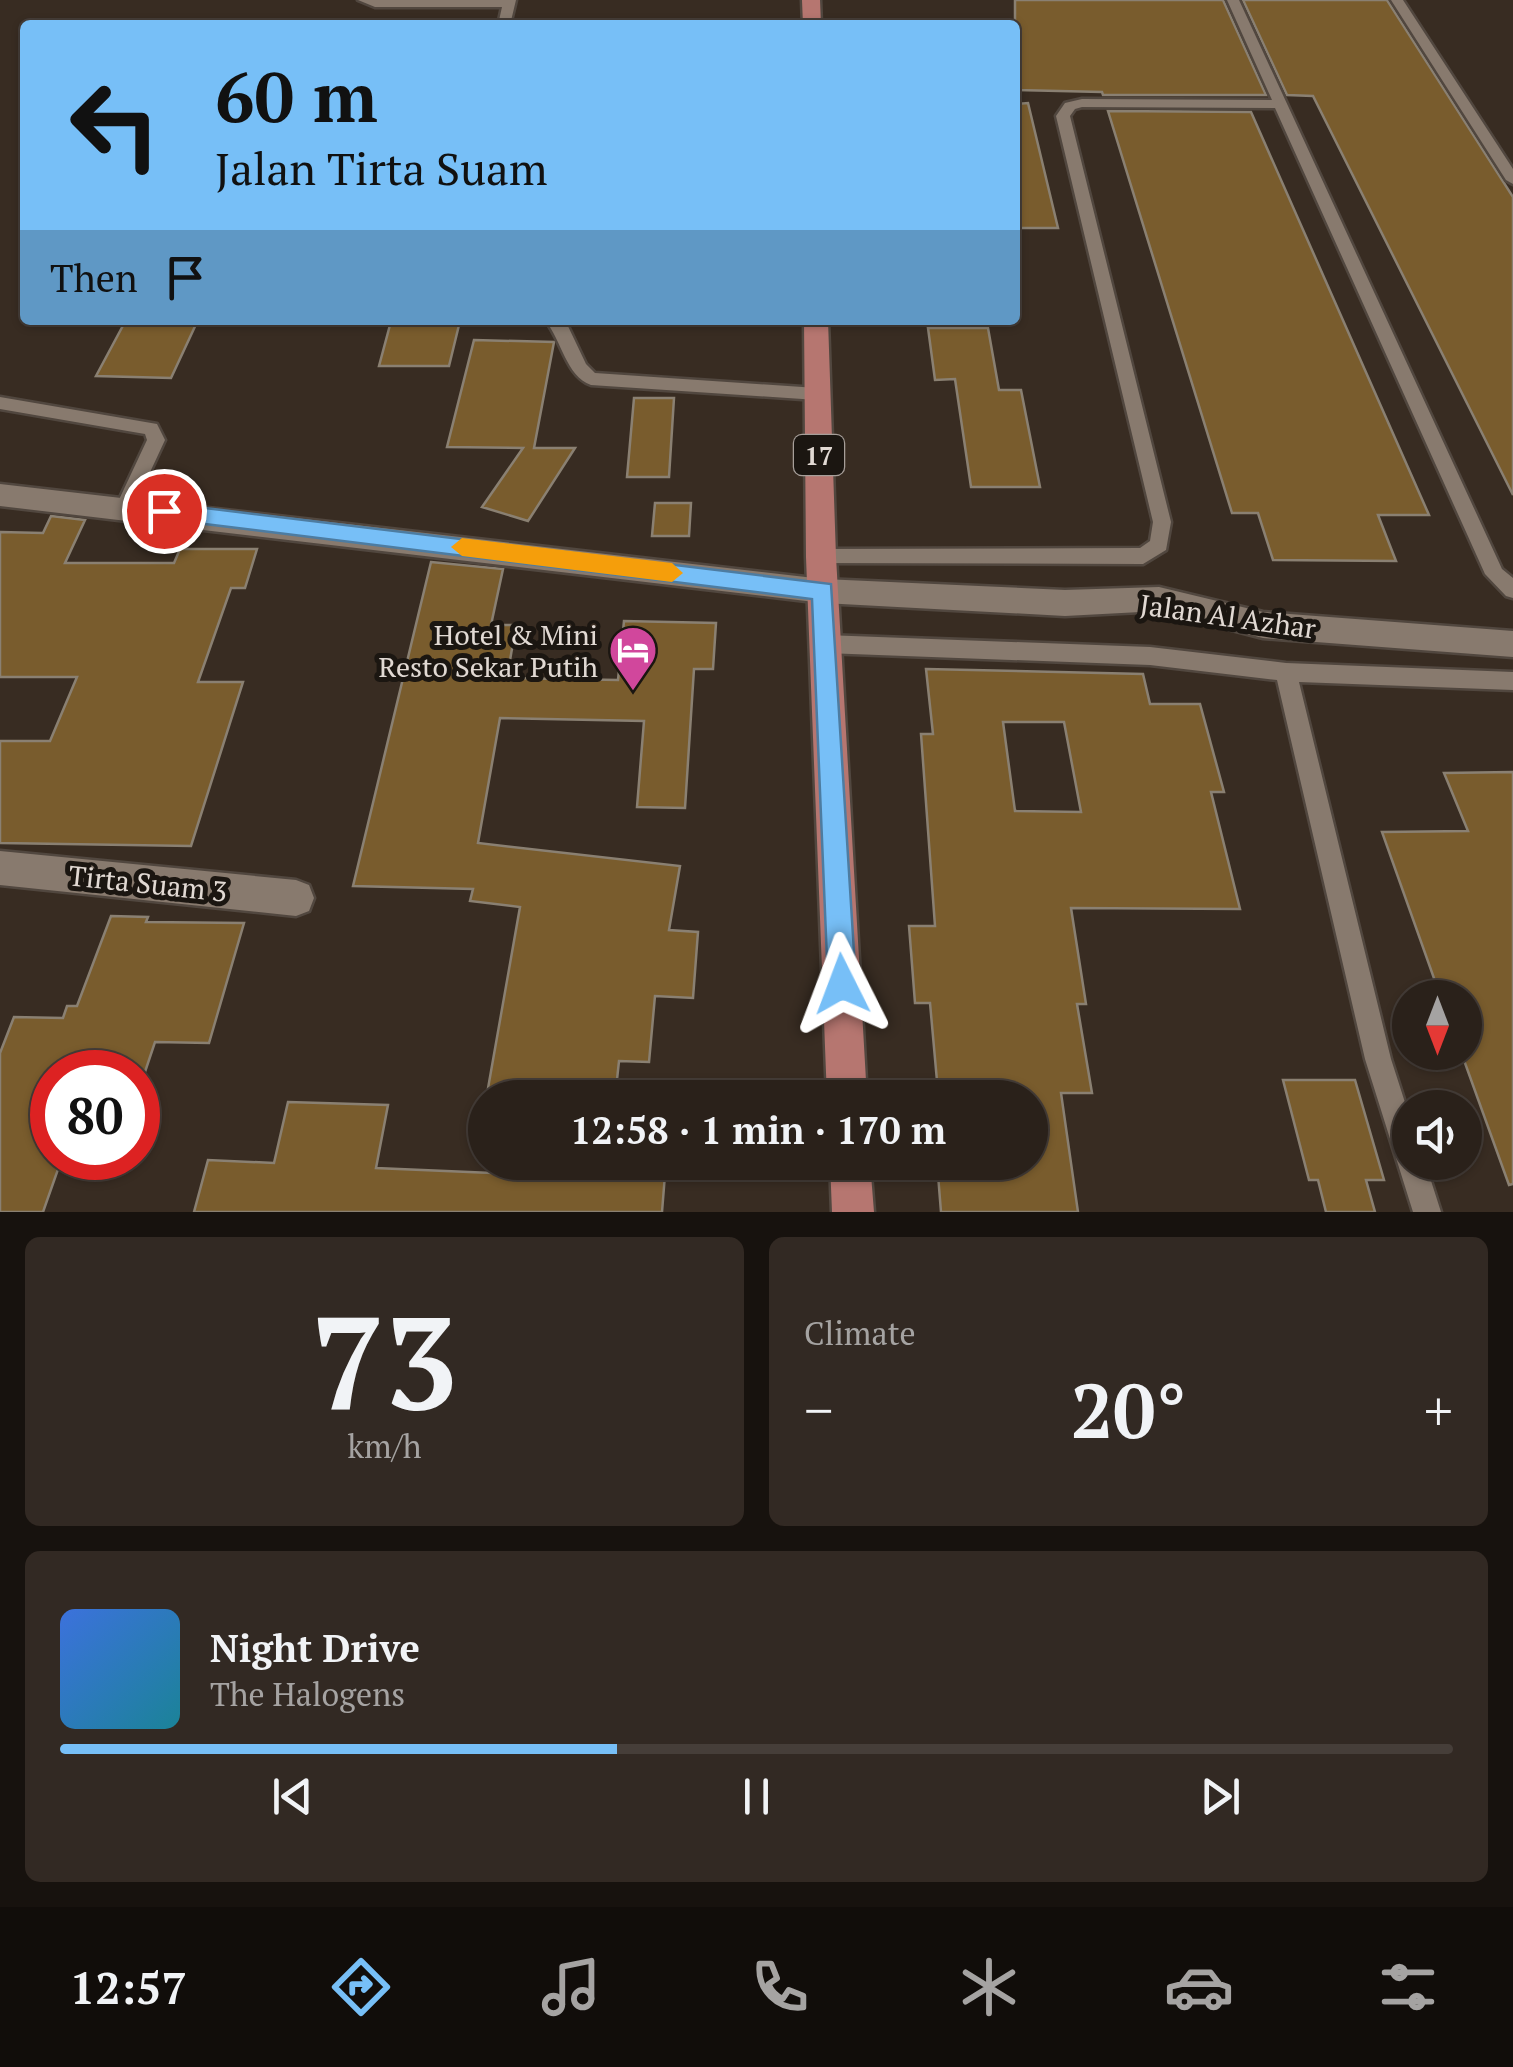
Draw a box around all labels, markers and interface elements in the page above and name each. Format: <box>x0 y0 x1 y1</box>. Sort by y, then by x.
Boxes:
text: 60 m <box>215 49 378 142</box>
icon: left <box>50 60 180 190</box>
text: Jalan Tirta Suam <box>215 138 548 198</box>
icon: arrive <box>158 250 213 305</box>
text: Then <box>50 253 138 303</box>
road number: 17 <box>794 435 844 475</box>
pin <box>122 469 207 554</box>
icon: arrive <box>137 484 192 539</box>
street label: Jalan Al Azhar <box>1138 585 1319 647</box>
place label: Hotel & Mini Resto Sekar Putih <box>379 616 598 685</box>
hotel icon: Hotel & Mini Resto Sekar Putih <box>607 624 659 692</box>
street label: Tirta Suam 3 <box>67 856 229 910</box>
position arrow <box>790 932 894 1036</box>
north arrow <box>1392 980 1482 1070</box>
map controls <box>1392 980 1482 1180</box>
speed limit sign: 80 <box>30 1050 160 1180</box>
button: sound <box>1392 1090 1482 1180</box>
text: 12:58 · 1 min · 170 m <box>570 1105 946 1155</box>
text: 73 <box>311 1274 458 1446</box>
text: Climate <box>804 1312 916 1354</box>
text: 20° <box>1071 1360 1186 1459</box>
text: − <box>804 1373 833 1446</box>
text: + <box>1424 1373 1453 1446</box>
text: km/h <box>348 1425 421 1467</box>
text: Night Drive <box>210 1623 420 1673</box>
text: The Halogens <box>210 1673 405 1715</box>
icon: previous <box>265 1769 320 1824</box>
icon: pause <box>729 1769 784 1824</box>
icon: next <box>1193 1769 1248 1824</box>
icon: directions <box>326 1952 396 2022</box>
icon: music <box>536 1952 606 2022</box>
icon: phone <box>745 1952 815 2022</box>
icon: climate <box>954 1952 1024 2022</box>
icon: car <box>1164 1952 1234 2022</box>
icon: filters <box>1373 1952 1443 2022</box>
text: 12:57 <box>70 1957 187 2017</box>

